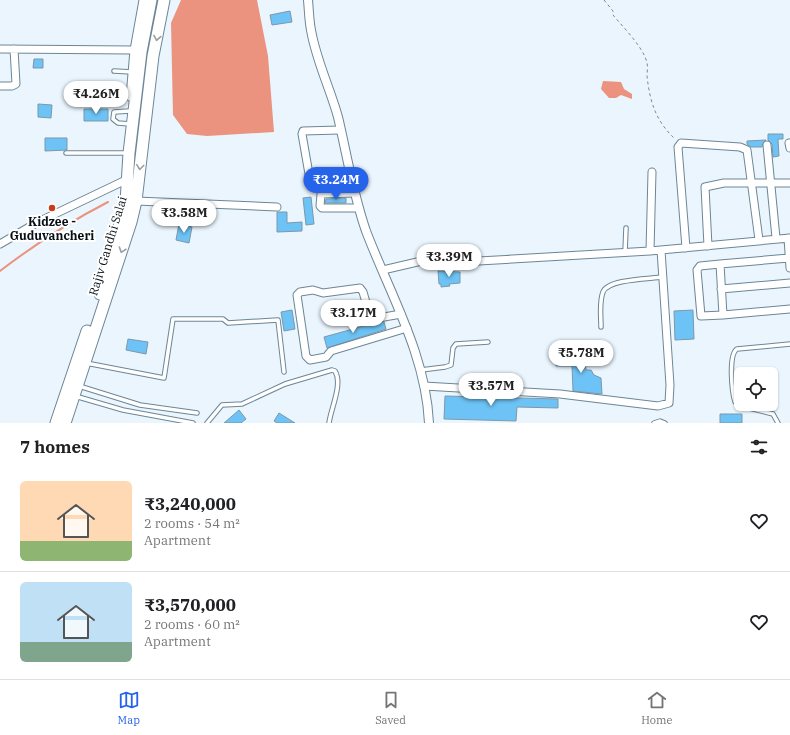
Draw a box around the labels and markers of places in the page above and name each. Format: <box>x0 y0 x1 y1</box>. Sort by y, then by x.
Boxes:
pin: ₹4.26M <box>63 81 129 115</box>
pin: ₹3.24M <box>303 167 369 201</box>
pin: ₹3.58M <box>151 200 217 234</box>
marker: Kidzee - Guduvancheri <box>47 203 57 213</box>
place label: Kidzee - Guduvancheri <box>10 214 94 243</box>
pin: ₹3.39M <box>416 244 482 278</box>
pin: ₹3.17M <box>320 300 386 334</box>
pin: ₹5.78M <box>548 340 614 374</box>
pin: ₹3.57M <box>458 373 524 407</box>

